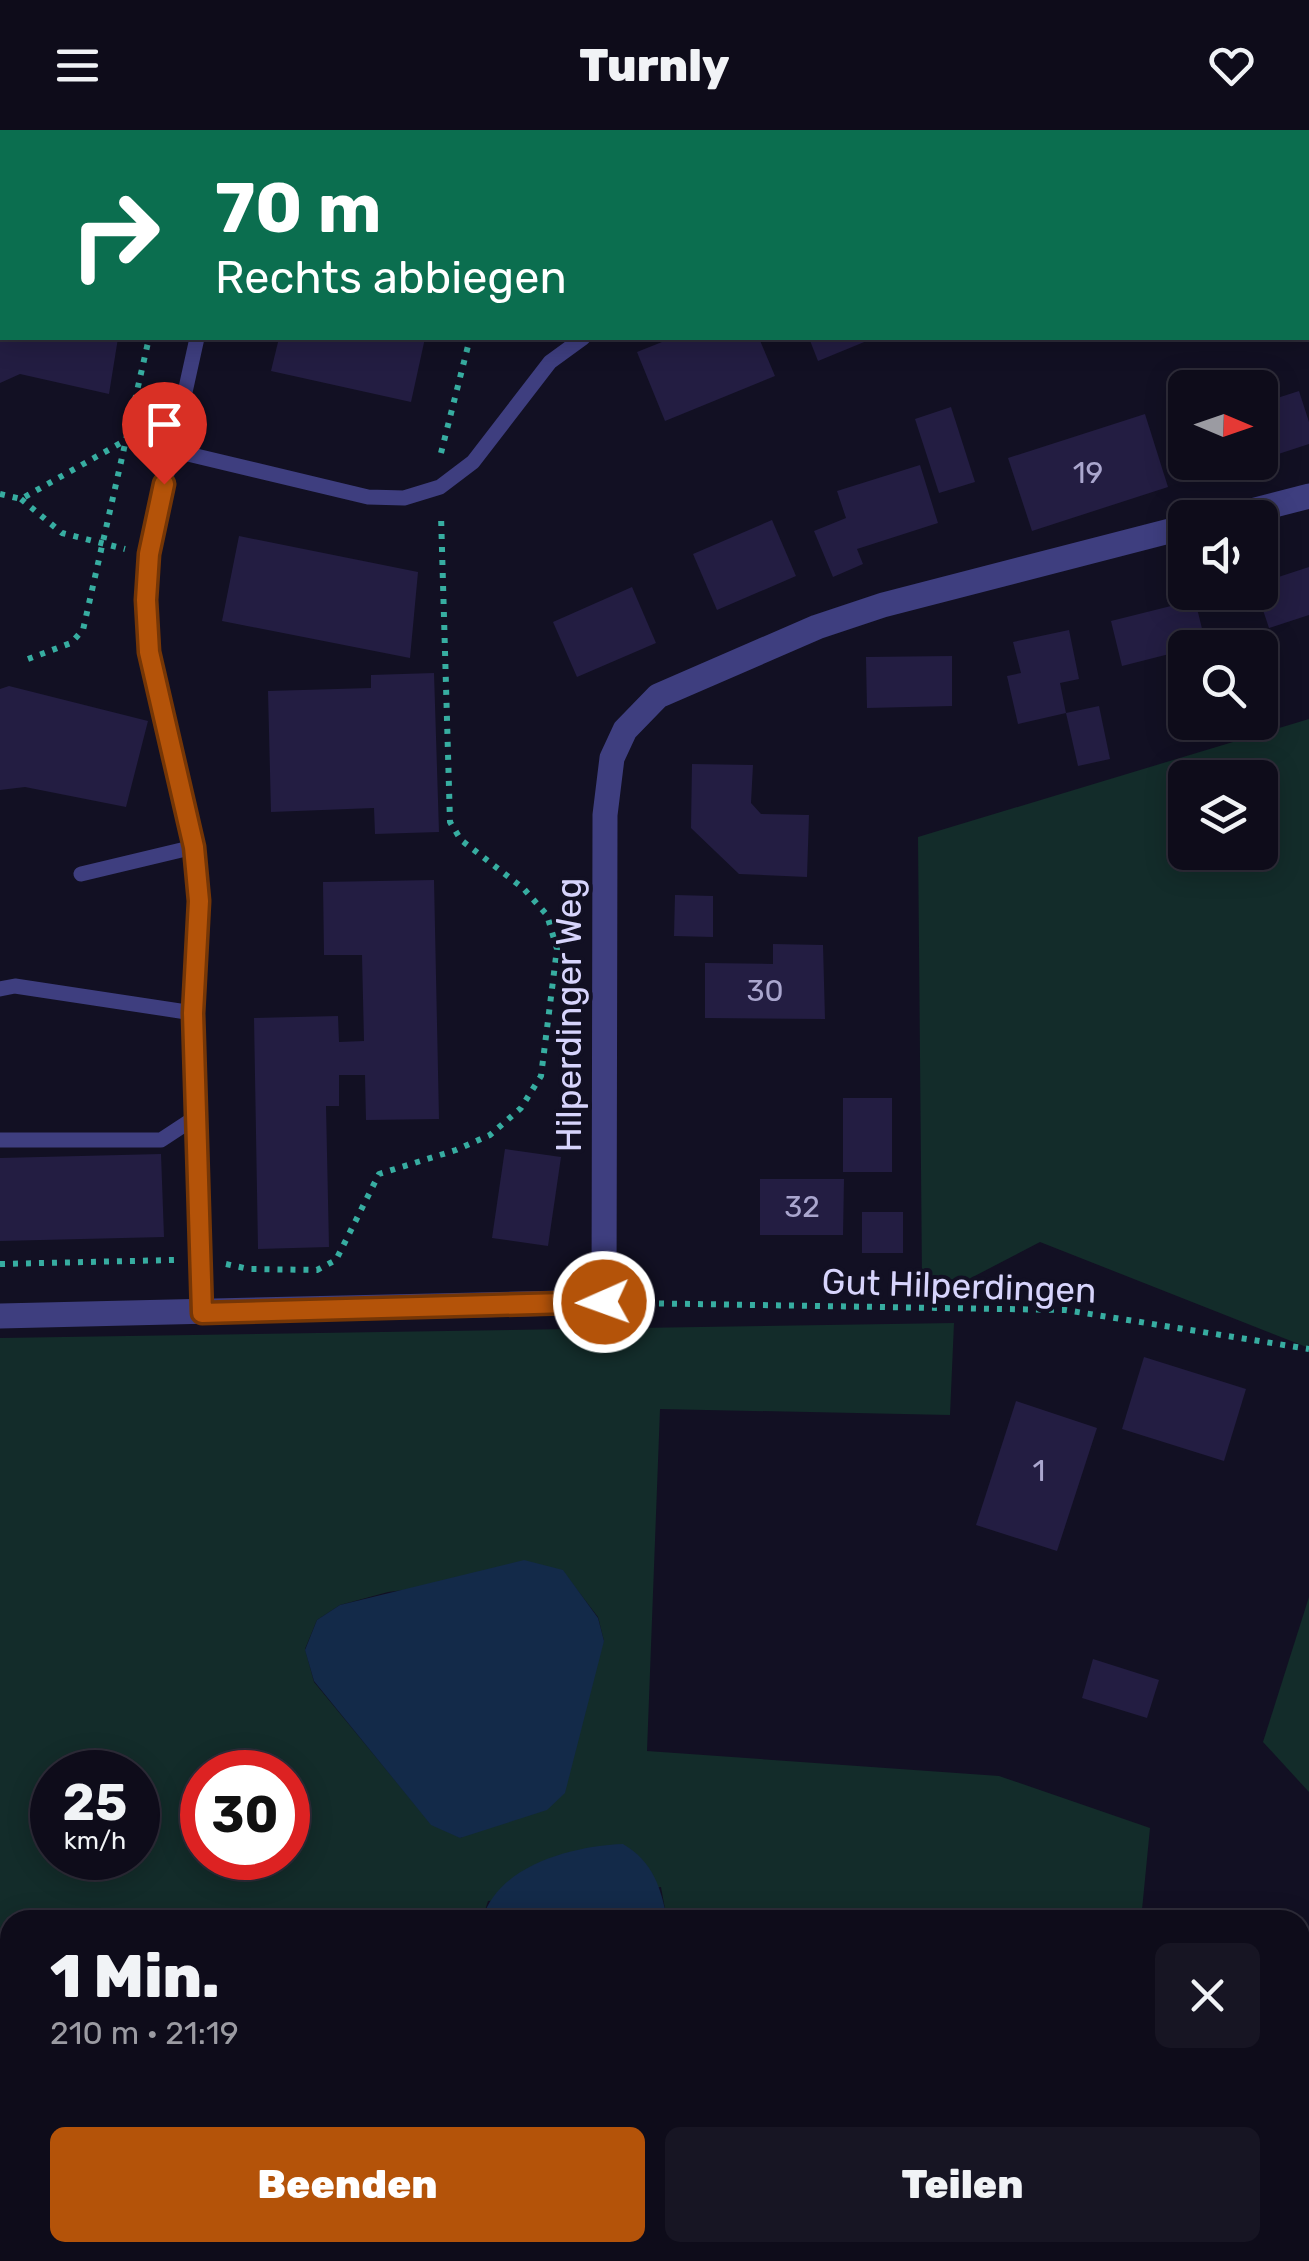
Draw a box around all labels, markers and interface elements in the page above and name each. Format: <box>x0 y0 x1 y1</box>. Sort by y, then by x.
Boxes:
icon: menu <box>50 38 105 93</box>
icon: heart <box>1204 38 1259 93</box>
text: Turnly <box>579 39 730 92</box>
text: 70 m <box>215 167 382 250</box>
icon: right <box>50 170 180 300</box>
text: Rechts abbiegen <box>215 251 567 304</box>
north arrow <box>1168 370 1278 480</box>
map controls <box>1168 370 1278 870</box>
pin <box>122 382 207 485</box>
icon: arrive <box>137 397 192 452</box>
house number: 19 <box>1073 455 1103 491</box>
button: sound <box>1168 500 1278 610</box>
button: search <box>1168 630 1278 740</box>
button: layers <box>1168 760 1278 870</box>
street label: Hilperdinger Weg <box>548 878 590 1152</box>
house number: 30 <box>746 973 784 1009</box>
house number: 32 <box>784 1189 820 1225</box>
position arrow <box>552 1250 656 1354</box>
street label: Gut Hilperdingen <box>821 1260 1097 1312</box>
house number: 1 <box>1033 1453 1045 1489</box>
speed limit sign: 30 <box>180 1750 310 1880</box>
text: 25 <box>63 1773 127 1833</box>
text: km/h <box>64 1826 126 1855</box>
text: 1 Min. <box>50 1941 220 2012</box>
button: close <box>1155 1943 1260 2048</box>
text: 210 m · 21:19 <box>50 2014 239 2052</box>
button: Beenden <box>50 2127 645 2242</box>
button: Teilen <box>665 2127 1260 2242</box>

